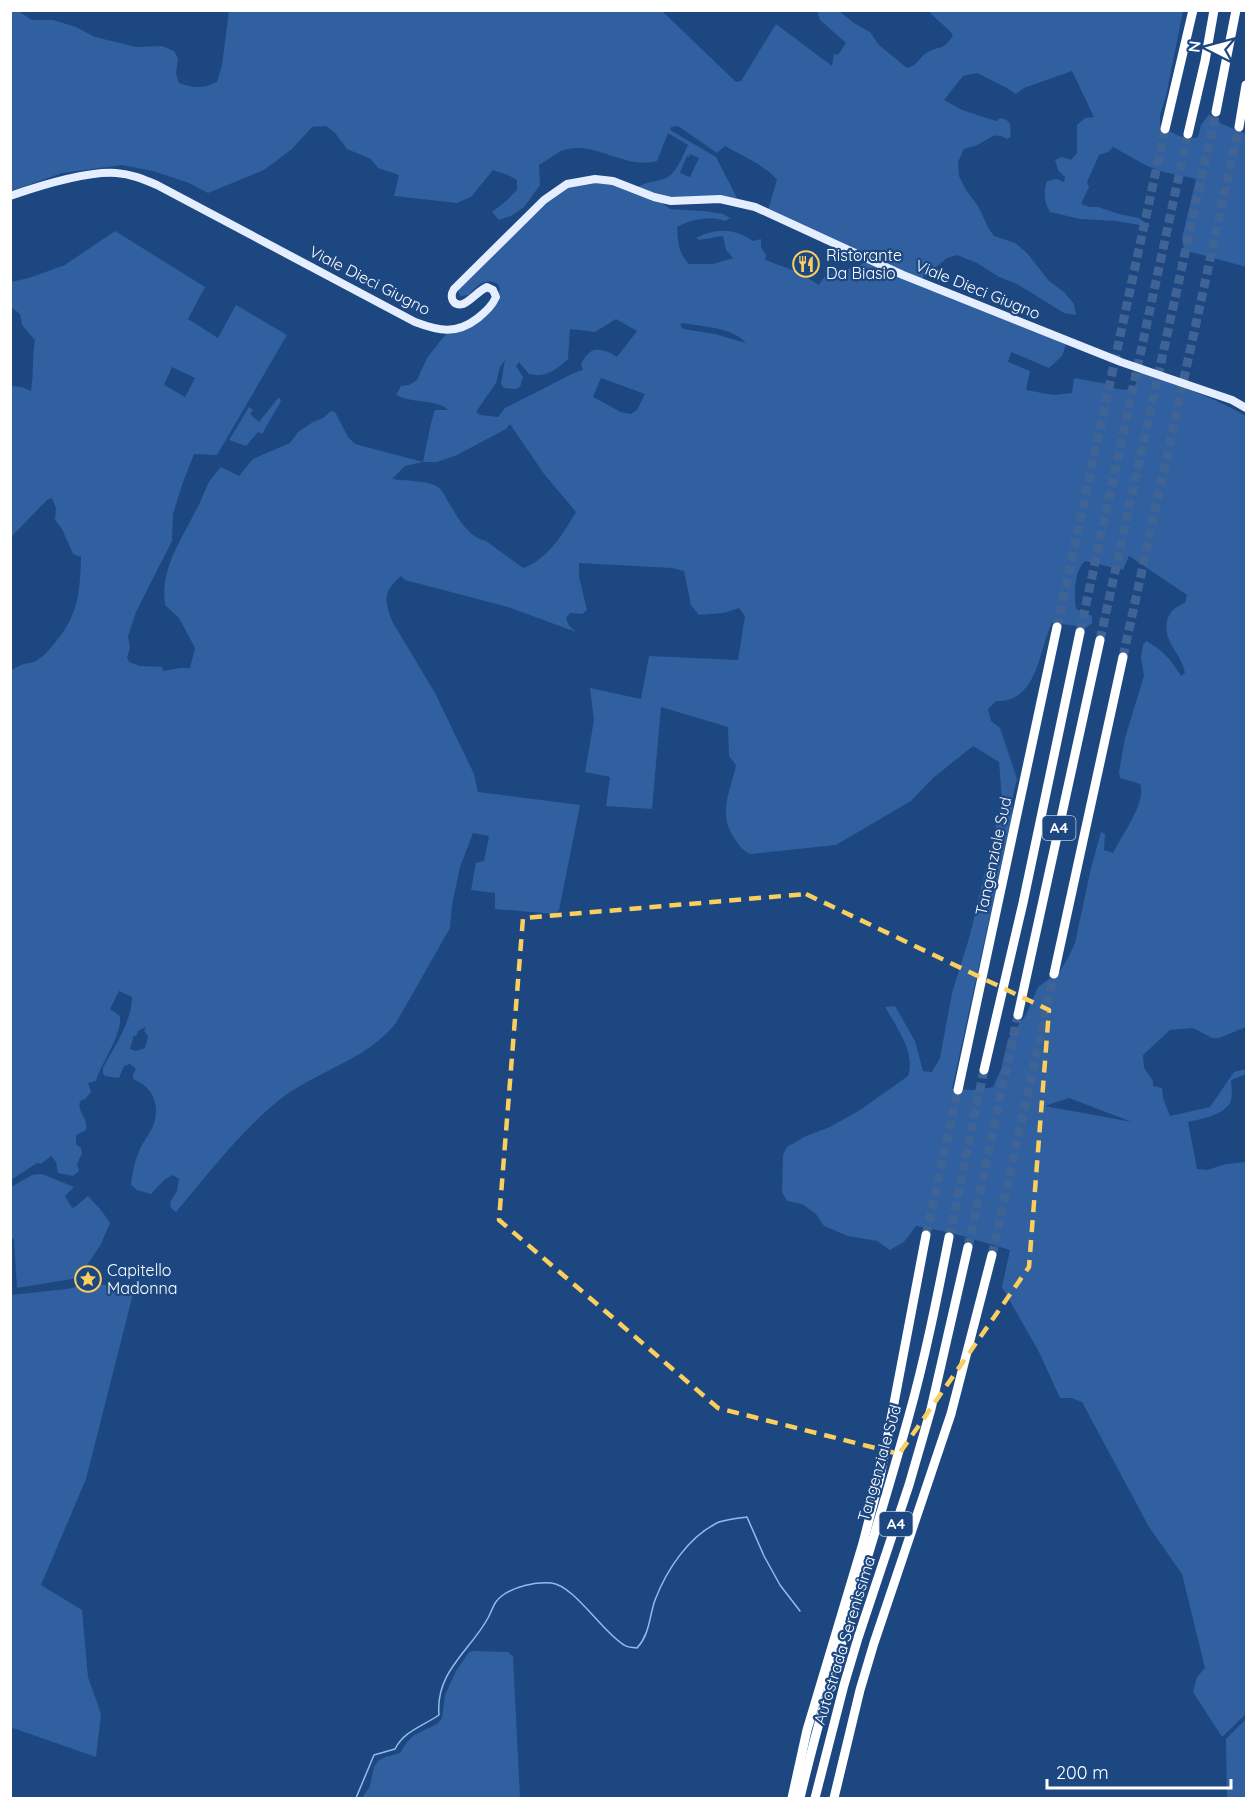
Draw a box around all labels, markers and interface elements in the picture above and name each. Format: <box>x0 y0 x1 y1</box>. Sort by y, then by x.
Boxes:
north arrow <box>1179 18 1239 78</box>
text: N <box>1184 40 1205 53</box>
street label: Viale Dieci Giugno <box>306 241 434 319</box>
place label: Ristorante Da Biasio <box>826 245 902 283</box>
restaurant icon: Ristorante Da Biasio <box>791 249 821 279</box>
street label: Viale Dieci Giugno <box>913 255 1043 323</box>
street label: Tangenziale Sud <box>971 795 1015 917</box>
road number: A4 <box>1042 816 1076 840</box>
place label: Capitello Madonna <box>107 1260 177 1298</box>
place icon: Capitello Madonna <box>73 1264 103 1294</box>
street label: Tangenziale Sud <box>853 1402 905 1524</box>
road number: A4 <box>880 1512 912 1536</box>
street label: Autostrada Serenissima <box>809 1553 879 1727</box>
scale bar <box>1047 1752 1232 1790</box>
text: 200 m <box>1056 1761 1109 1784</box>

